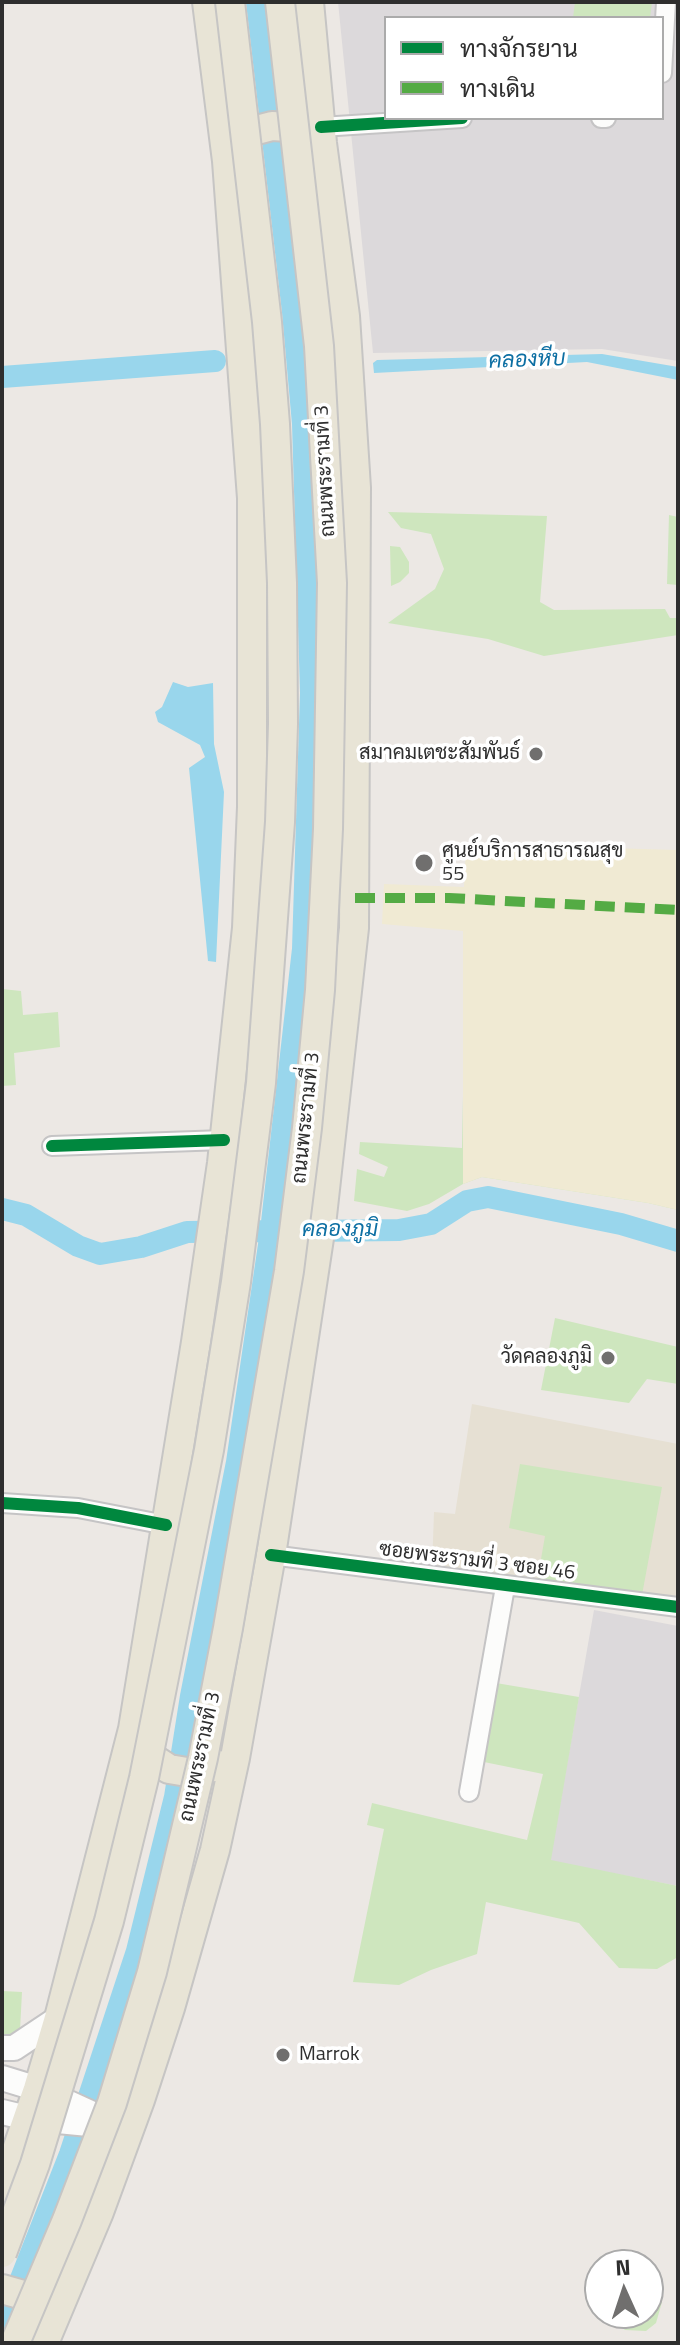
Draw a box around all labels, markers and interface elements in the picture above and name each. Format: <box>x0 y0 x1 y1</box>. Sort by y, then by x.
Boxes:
legend <box>384 16 664 120</box>
text: ทางจักรยาน <box>460 30 578 66</box>
text: ทางเดิน <box>460 70 535 106</box>
water label: คลองหีบ <box>488 346 566 376</box>
street label: ถนนพระรามที่ 3 <box>311 404 341 538</box>
place label: สมาคมเตชะสัมพันธ์ <box>359 742 520 766</box>
marker: สมาคมเตชะสัมพันธ์ <box>527 745 545 763</box>
place label: ศูนย์บริการสาธารณสุข 55 <box>442 840 623 887</box>
marker: ศูนย์บริการสาธารณสุข 55 <box>413 852 435 874</box>
street label: ถนนพระรามที่ 3 <box>288 1051 326 1185</box>
water label: คลองภูมิ <box>302 1218 378 1244</box>
place label: วัดคลองภูมิ <box>501 1346 592 1370</box>
marker: วัดคลองภูมิ <box>599 1349 617 1367</box>
street label: ซอยพระรามที่ 3 ซอย 46 <box>378 1538 576 1586</box>
street label: ถนนพระรามที่ 3 <box>176 1690 226 1824</box>
place label: Marrok <box>299 2043 360 2067</box>
marker: Marrok <box>274 2046 292 2064</box>
north arrow <box>584 2249 664 2329</box>
text: N <box>614 2250 631 2284</box>

